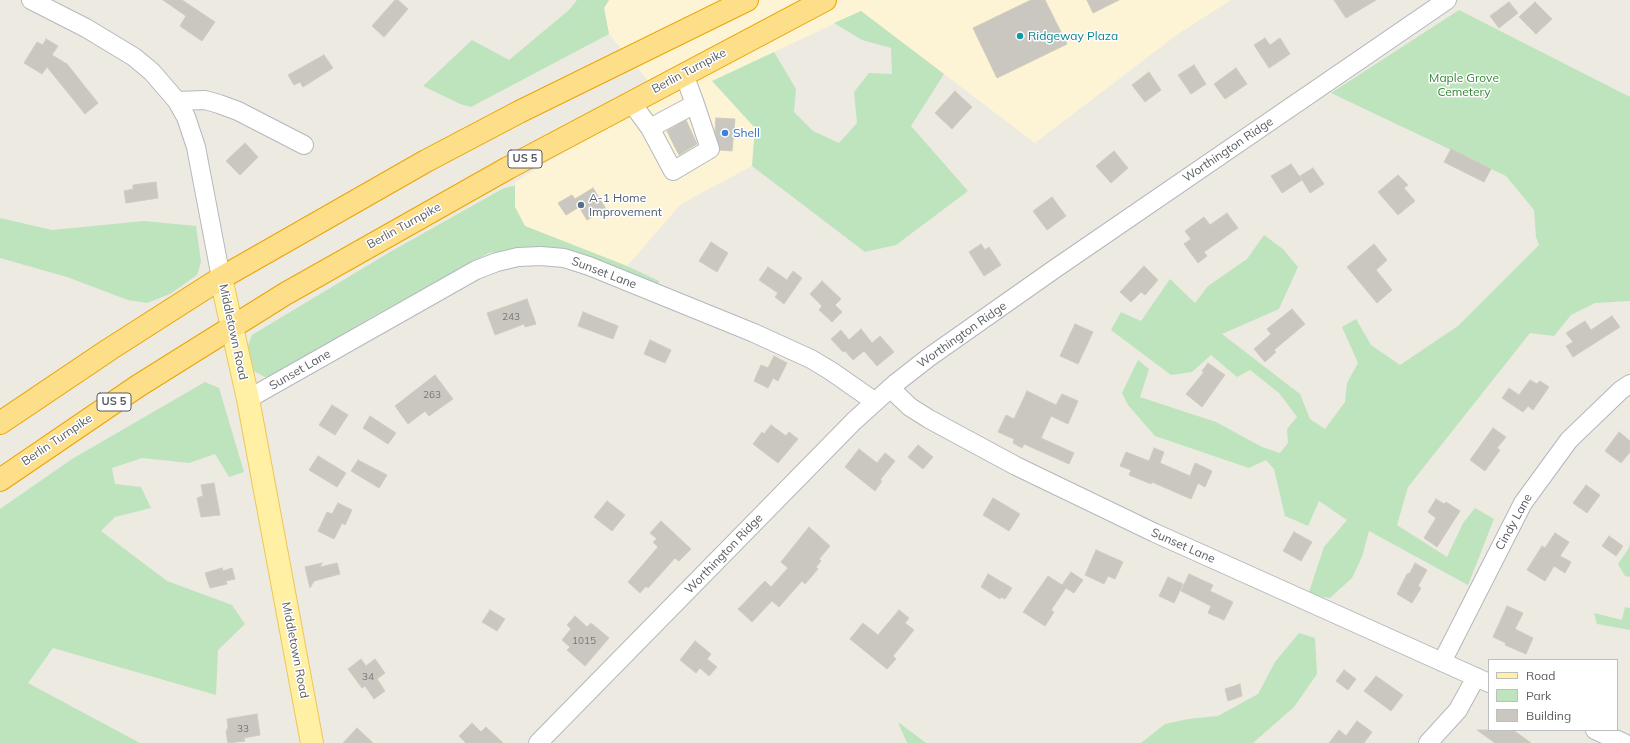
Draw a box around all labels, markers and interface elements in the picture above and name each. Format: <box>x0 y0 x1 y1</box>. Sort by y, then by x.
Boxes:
place label: Ridgeway Plaza <box>1028 29 1118 43</box>
marker: Ridgeway Plaza <box>1015 31 1025 41</box>
street label: Berlin Turnpike <box>649 45 729 97</box>
park label: Maple Grove Cemetery <box>1429 71 1499 99</box>
street label: Worthington Ridge <box>1180 114 1276 186</box>
place label: Shell <box>733 126 760 140</box>
marker: Shell <box>720 128 730 138</box>
road number: US 5 <box>508 150 542 168</box>
place label: A-1 Home Improvement <box>589 191 662 219</box>
street label: Berlin Turnpike <box>365 200 443 252</box>
marker: A-1 Home Improvement <box>576 200 586 210</box>
street label: Sunset Lane <box>569 254 639 292</box>
street label: Middletown Road <box>216 283 250 381</box>
street label: Worthington Ridge <box>915 299 1009 371</box>
house number: 243 <box>502 311 520 323</box>
street label: Sunset Lane <box>267 347 333 393</box>
house number: 263 <box>423 389 441 401</box>
road number: US 5 <box>97 393 131 411</box>
street label: Berlin Turnpike <box>19 411 95 469</box>
street label: Cindy Lane <box>1493 491 1535 553</box>
street label: Worthington Ridge <box>682 511 766 597</box>
street label: Sunset Lane <box>1149 525 1217 567</box>
street label: Middletown Road <box>279 601 311 699</box>
house number: 1015 <box>572 635 596 647</box>
legend <box>1488 659 1618 731</box>
text: Road <box>1526 668 1555 683</box>
house number: 34 <box>362 671 374 683</box>
text: Park <box>1526 688 1551 703</box>
text: Building <box>1526 708 1571 723</box>
house number: 33 <box>237 723 249 735</box>

